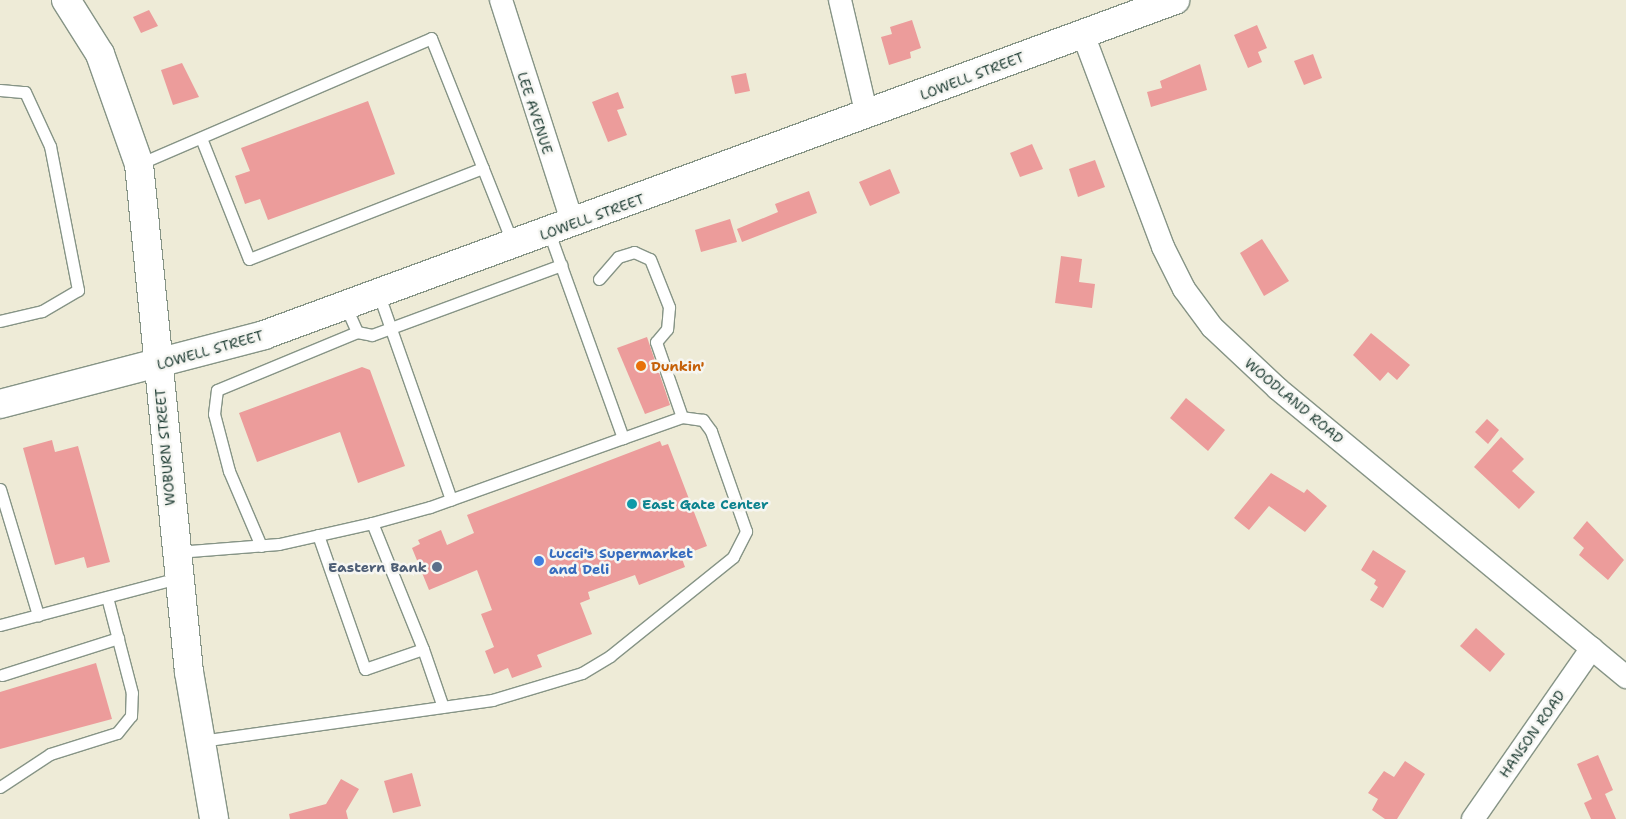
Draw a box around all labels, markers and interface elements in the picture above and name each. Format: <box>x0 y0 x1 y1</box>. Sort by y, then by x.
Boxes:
street label: LOWELL STREET <box>918 48 1026 104</box>
street label: LEE AVENUE <box>514 70 556 156</box>
street label: LOWELL STREET <box>537 190 647 244</box>
street label: LOWELL STREET <box>155 327 265 373</box>
street label: WOODLAND ROAD <box>1241 355 1347 447</box>
place label: Dunkin' <box>651 358 704 374</box>
marker: Dunkin' <box>635 360 647 372</box>
street label: WOBURN STREET <box>152 388 178 506</box>
place label: East Gate Center <box>642 496 768 512</box>
marker: East Gate Center <box>626 498 638 510</box>
place label: Lucci's Supermarket and Deli <box>549 545 693 578</box>
marker: Lucci's Supermarket and Deli <box>533 555 545 567</box>
place label: Eastern Bank <box>328 559 427 575</box>
marker: Eastern Bank <box>431 561 443 573</box>
street label: HANSON ROAD <box>1496 687 1568 781</box>

